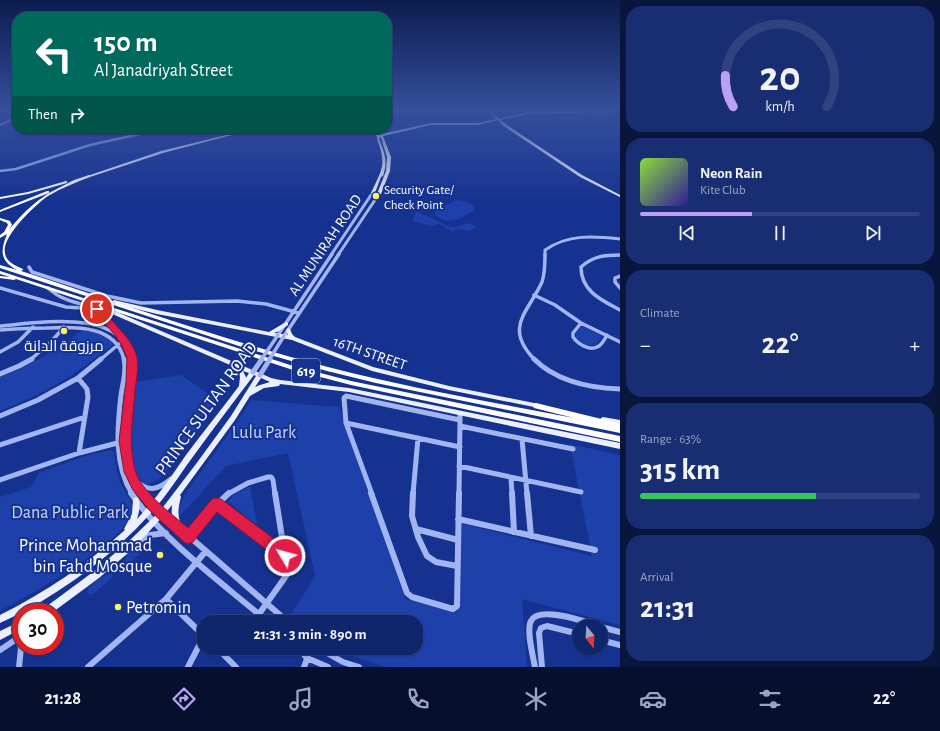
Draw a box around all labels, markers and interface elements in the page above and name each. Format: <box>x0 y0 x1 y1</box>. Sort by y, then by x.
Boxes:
icon: left <box>28 28 80 80</box>
text: 150 m <box>94 29 158 57</box>
text: 20 <box>759 57 801 98</box>
text: Al Janadriyah Street <box>94 62 233 80</box>
text: km/h <box>765 100 795 114</box>
icon: right <box>66 104 88 126</box>
text: Then <box>28 107 58 122</box>
text: Neon Rain <box>700 166 762 181</box>
place label: Security Gate/ Check Point <box>384 184 454 212</box>
text: Kite Club <box>700 184 746 197</box>
marker: Security Gate/ Check Point <box>371 191 381 201</box>
street label: AL MUNIRAH ROAD <box>286 192 365 299</box>
icon: previous <box>676 222 698 244</box>
icon: pause <box>769 222 791 244</box>
icon: next <box>862 222 884 244</box>
pin <box>80 292 114 326</box>
icon: arrive <box>86 298 108 320</box>
text: Climate <box>640 307 679 320</box>
marker: مرزوقة الدانة <box>59 326 69 336</box>
text: 22° <box>761 329 799 359</box>
street label: 16TH STREET <box>331 334 409 373</box>
text: − <box>640 334 651 356</box>
text: + <box>909 334 920 356</box>
place label: مرزوقة الدانة <box>24 339 104 355</box>
street label: PRINCE SULTAN ROAD <box>152 339 261 479</box>
road number: 619 <box>292 359 320 383</box>
park label: Lulu Park <box>232 424 297 442</box>
text: Range · 63% <box>640 433 701 446</box>
text: 315 km <box>640 455 720 485</box>
park label: Dana Public Park <box>11 504 130 522</box>
position arrow <box>264 535 306 577</box>
place label: Prince Mohammad bin Fahd Mosque <box>19 537 152 576</box>
marker: Prince Mohammad bin Fahd Mosque <box>155 550 165 560</box>
text: Arrival <box>640 571 673 584</box>
text: 21:31 <box>640 593 696 623</box>
place label: Petromin <box>126 599 191 617</box>
marker: Petromin <box>113 602 123 612</box>
speed limit sign: 30 <box>12 603 64 655</box>
north arrow <box>572 619 608 655</box>
map controls <box>572 619 608 655</box>
text: 21:31 · 3 min · 890 m <box>253 627 367 642</box>
icon: directions <box>170 685 198 713</box>
icon: music <box>287 685 315 713</box>
icon: phone <box>404 685 432 713</box>
icon: climate <box>522 685 550 713</box>
icon: car <box>639 685 667 713</box>
icon: filters <box>756 685 784 713</box>
text: 21:28 <box>45 690 81 708</box>
text: 22° <box>873 690 895 708</box>

